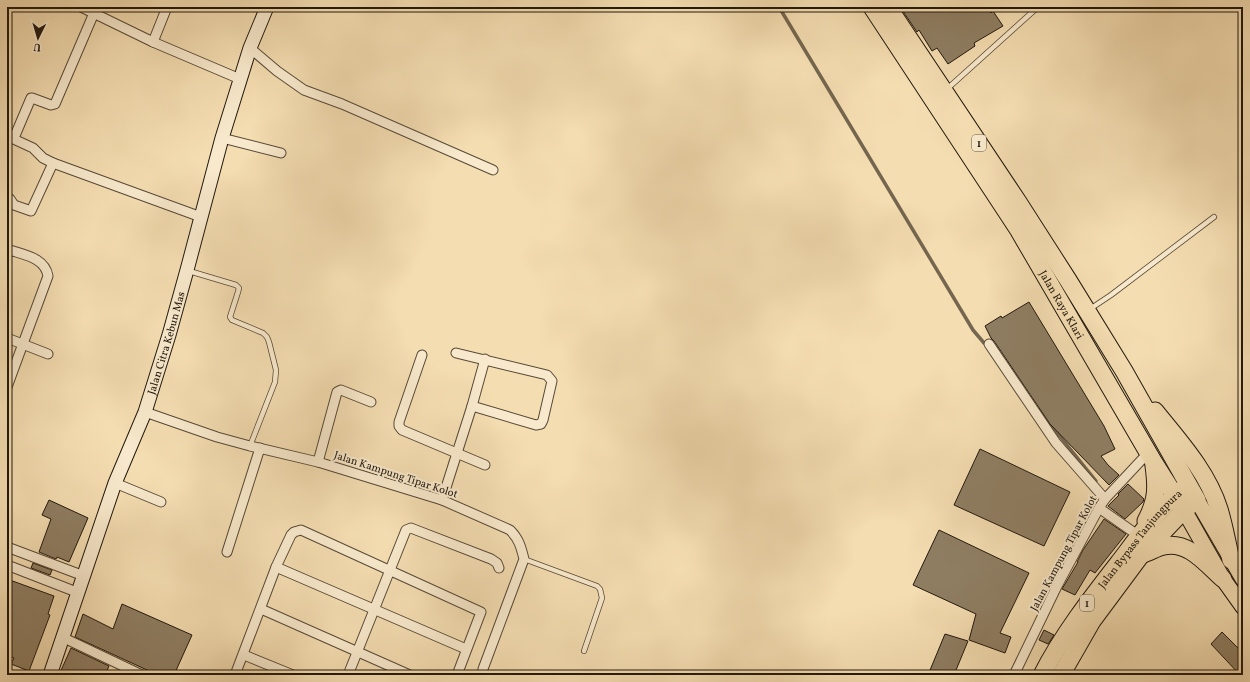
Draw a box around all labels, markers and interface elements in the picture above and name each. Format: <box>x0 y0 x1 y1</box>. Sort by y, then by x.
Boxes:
north arrow <box>18 18 58 58</box>
text: U <box>32 39 42 54</box>
road number: 1 <box>972 135 986 151</box>
street label: Jalan Raya Klari <box>1035 268 1086 342</box>
street label: Jalan Citra Kebun Mas <box>145 290 190 397</box>
street label: Jalan Kampung Tipar Kolot <box>332 448 460 503</box>
street label: Jalan Bypass Tanjungpura <box>1095 487 1186 592</box>
street label: Jalan Kampung Tipar Kolot <box>1027 493 1101 614</box>
road number: 1 <box>1080 595 1094 611</box>

